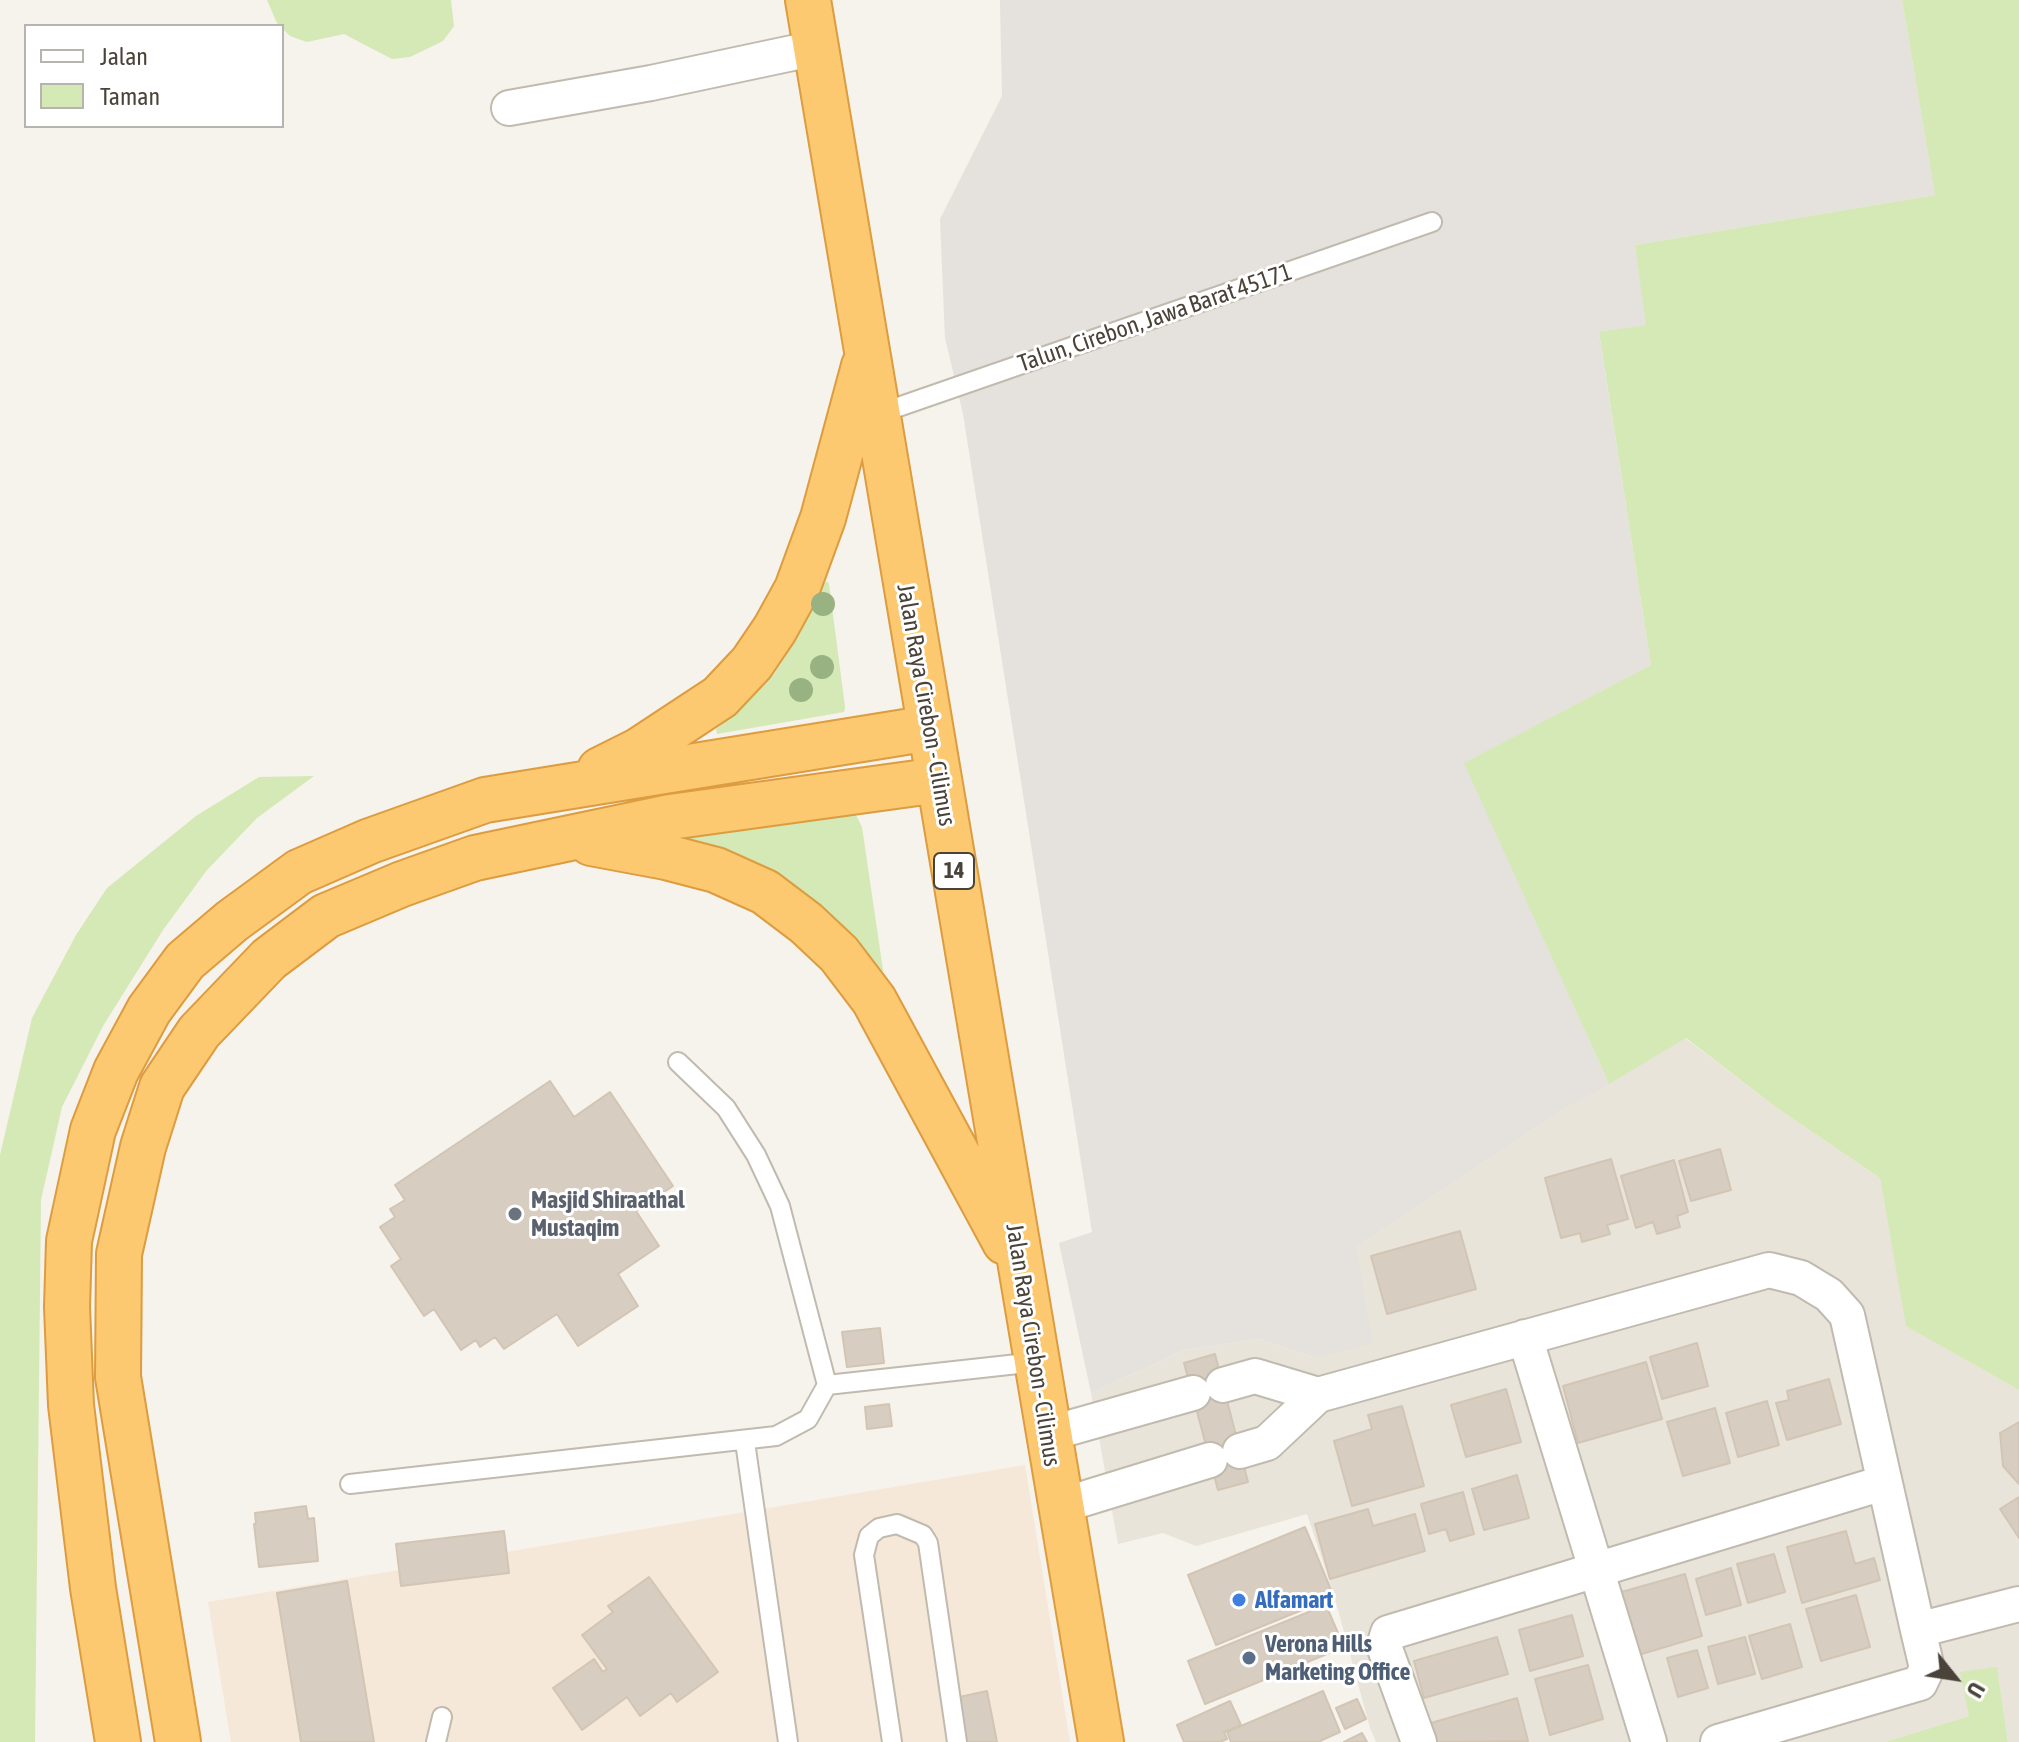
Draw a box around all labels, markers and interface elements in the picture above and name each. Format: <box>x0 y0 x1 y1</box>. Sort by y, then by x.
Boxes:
legend <box>24 24 284 128</box>
text: Jalan <box>100 43 148 70</box>
text: Taman <box>100 83 160 110</box>
street label: Talun, Cirebon, Jawa Barat 45171 <box>1014 258 1296 378</box>
street label: Jalan Raya Cirebon - Cilimus <box>891 582 961 828</box>
road number: 14 <box>934 853 974 889</box>
place label: Masjid Shiraathal Mustaqim <box>531 1186 685 1242</box>
marker: Masjid Shiraathal Mustaqim <box>506 1205 524 1223</box>
street label: Jalan Raya Cirebon - Cilimus <box>1000 1222 1066 1468</box>
place label: Alfamart <box>1255 1586 1333 1614</box>
marker: Alfamart <box>1230 1591 1248 1609</box>
place label: Verona Hills Marketing Office <box>1265 1630 1410 1686</box>
north arrow <box>1915 1638 1995 1718</box>
marker: Verona Hills Marketing Office <box>1240 1649 1258 1667</box>
text: U <box>1961 1678 1990 1702</box>

